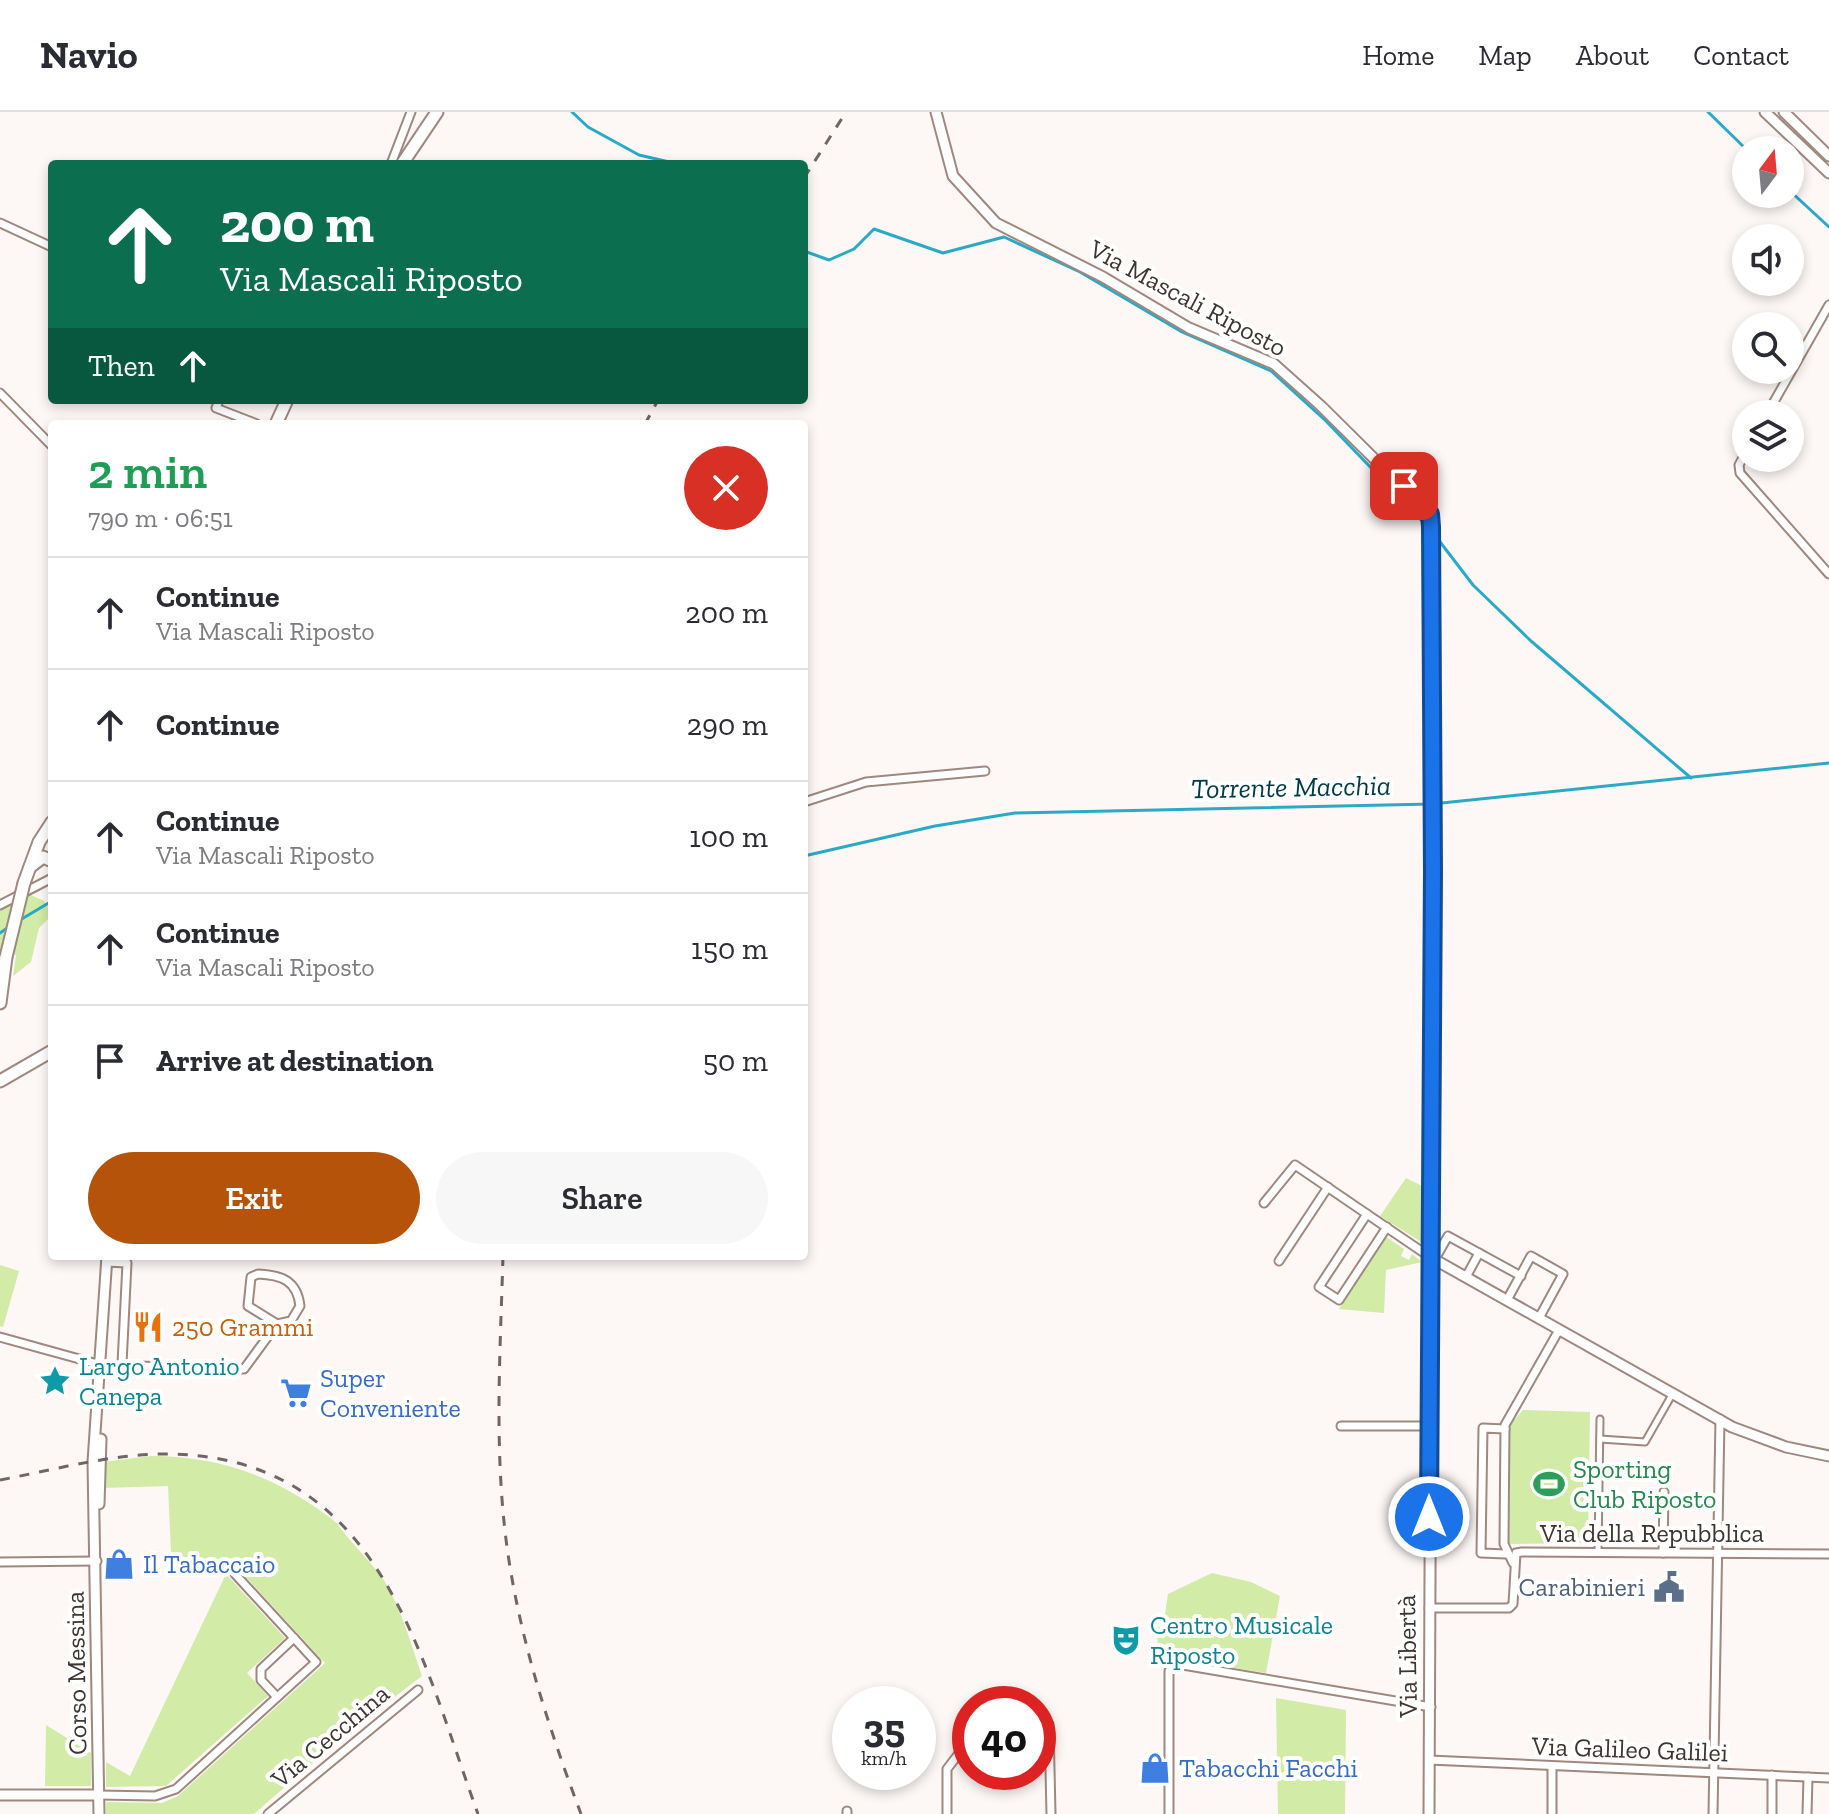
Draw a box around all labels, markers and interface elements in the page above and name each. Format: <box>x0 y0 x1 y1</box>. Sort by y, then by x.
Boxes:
text: Navio <box>40 32 138 78</box>
text: Home <box>1362 39 1434 72</box>
text: Map <box>1478 39 1532 72</box>
text: About <box>1576 39 1649 72</box>
text: Contact <box>1693 39 1789 72</box>
north arrow <box>1732 136 1804 208</box>
map controls <box>1732 136 1804 472</box>
text: 200 m <box>220 189 374 256</box>
icon: ahead <box>88 192 192 296</box>
button: sound <box>1732 224 1804 296</box>
street label: Via Mascali Riposto <box>1083 232 1292 363</box>
text: Via Mascali Riposto <box>220 257 523 300</box>
button: search <box>1732 312 1804 384</box>
icon: ahead <box>171 344 215 388</box>
text: Then <box>88 348 155 384</box>
button: layers <box>1732 400 1804 472</box>
text: 2 min <box>88 443 207 500</box>
button: close <box>684 446 768 530</box>
pin <box>1370 452 1438 520</box>
icon: arrive <box>1382 464 1426 508</box>
text: 790 m · 06:51 <box>88 502 233 534</box>
text: Continue <box>156 579 280 615</box>
icon: ahead <box>88 591 132 635</box>
text: 200 m <box>685 595 768 631</box>
text: Via Mascali Riposto <box>156 615 375 647</box>
icon: ahead <box>88 703 132 747</box>
text: Continue <box>156 707 280 743</box>
text: 290 m <box>687 707 768 743</box>
water label: Torrente Macchia <box>1191 769 1391 805</box>
text: Continue <box>156 803 280 839</box>
icon: ahead <box>88 815 132 859</box>
text: 100 m <box>689 819 768 855</box>
text: Via Mascali Riposto <box>156 839 375 871</box>
text: Continue <box>156 915 280 951</box>
icon: ahead <box>88 927 132 971</box>
text: 150 m <box>691 931 768 967</box>
text: Via Mascali Riposto <box>156 951 375 983</box>
icon: arrive <box>88 1039 132 1083</box>
text: Arrive at destination <box>156 1043 433 1079</box>
text: 50 m <box>703 1043 768 1079</box>
button: Exit <box>88 1152 420 1244</box>
button: Share <box>436 1152 768 1244</box>
restaurant icon: 250 Grammi <box>131 1310 165 1344</box>
place label: 250 Grammi <box>172 1311 313 1343</box>
place label: Largo Antonio Canepa <box>79 1350 240 1412</box>
place label: Super Conveniente <box>320 1362 461 1424</box>
place icon: Largo Antonio Canepa <box>38 1364 72 1398</box>
supermarket icon: Super Conveniente <box>279 1376 313 1410</box>
place label: Sporting Club Riposto <box>1573 1453 1716 1515</box>
sports icon: Sporting Club Riposto <box>1532 1467 1566 1501</box>
position arrow <box>1387 1475 1471 1559</box>
street label: Via della Repubblica <box>1539 1517 1765 1549</box>
shop icon: Il Tabaccaio <box>102 1547 136 1581</box>
place label: Il Tabaccaio <box>143 1548 275 1580</box>
public building icon: Carabinieri <box>1652 1570 1686 1604</box>
place label: Carabinieri <box>1518 1571 1645 1603</box>
street label: Corso Messina <box>59 1590 93 1755</box>
street label: Via Libertà <box>1390 1594 1424 1719</box>
place label: Centro Musicale Riposto <box>1150 1609 1333 1671</box>
theatre icon: Centro Musicale Riposto <box>1109 1623 1143 1657</box>
street label: Via Cecchina <box>264 1677 396 1795</box>
speed limit sign: 40 <box>952 1686 1056 1790</box>
text: 35 <box>863 1704 905 1752</box>
street label: Via Galileo Galilei <box>1530 1730 1729 1768</box>
text: km/h <box>861 1746 907 1770</box>
shop icon: Tabacchi Facchi <box>1138 1751 1172 1785</box>
place label: Tabacchi Facchi <box>1179 1752 1358 1784</box>

